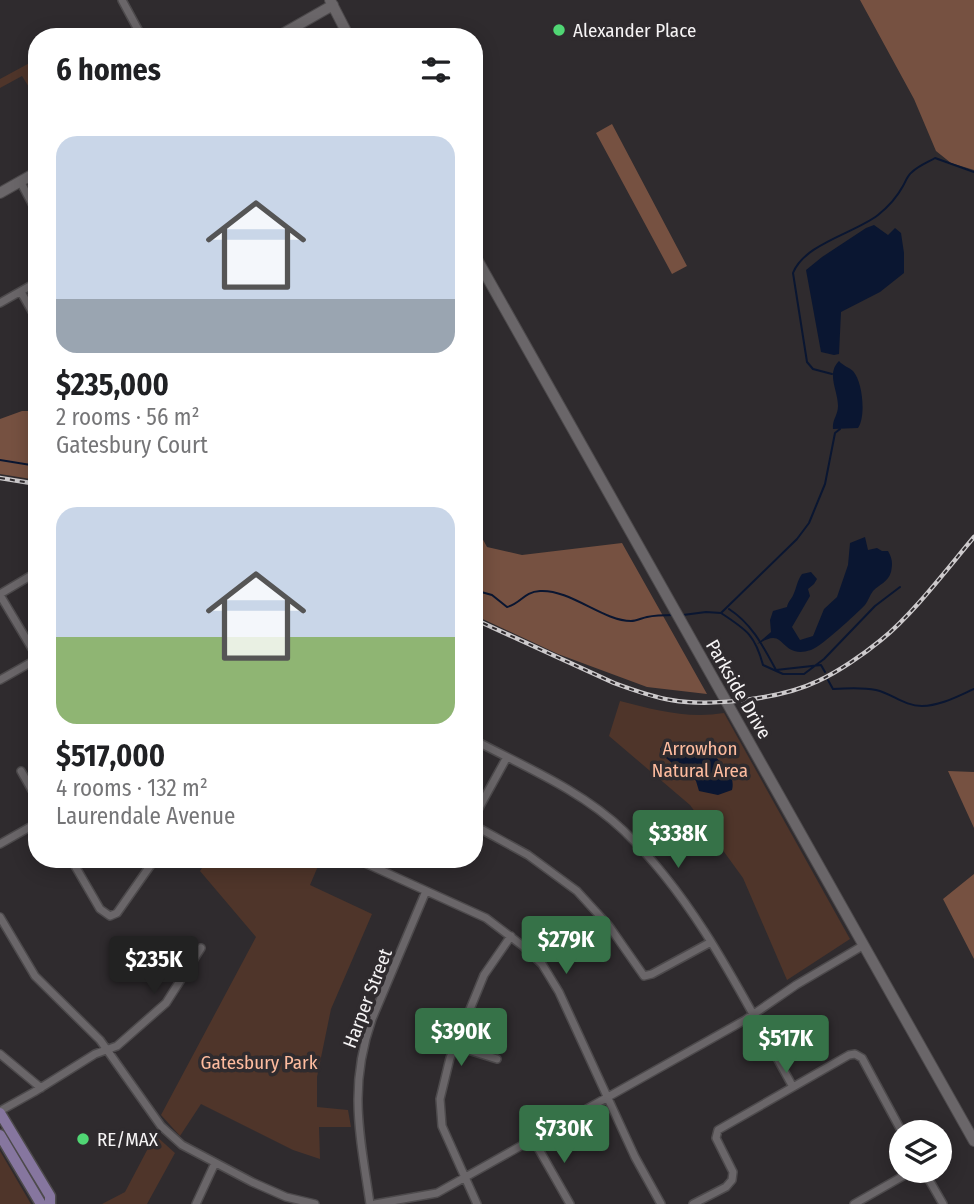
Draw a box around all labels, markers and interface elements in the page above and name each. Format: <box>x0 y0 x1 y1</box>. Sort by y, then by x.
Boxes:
place label: Alexander Place <box>573 19 696 42</box>
marker: Alexander Place <box>551 22 567 38</box>
icon: filters <box>417 51 455 89</box>
text: 6 homes <box>56 52 161 88</box>
icon: home <box>193 182 319 308</box>
text: $235,000 <box>56 367 169 403</box>
text: 2 rooms · 56 m² <box>56 403 200 431</box>
text: Gatesbury Court <box>56 431 208 459</box>
icon: home <box>193 553 319 679</box>
street label: Parkside Drive <box>701 636 776 743</box>
park label: Arrowhon Natural Area <box>652 737 748 782</box>
text: $517,000 <box>56 738 165 774</box>
text: 4 rooms · 132 m² <box>56 774 208 802</box>
text: Laurendale Avenue <box>56 802 235 830</box>
pin: $338K <box>629 810 727 870</box>
text: $338K <box>649 819 707 847</box>
pin: $279K <box>517 916 615 976</box>
text: $279K <box>538 925 594 953</box>
pin: $235K <box>105 936 203 996</box>
street label: Harper Street <box>338 944 397 1051</box>
text: $235K <box>125 945 183 973</box>
pin: $390K <box>412 1009 510 1068</box>
pin: $517K <box>737 1016 835 1075</box>
text: $390K <box>431 1017 491 1045</box>
text: $517K <box>759 1024 813 1052</box>
park label: Gatesbury Park <box>201 1051 318 1074</box>
pin: $730K <box>515 1106 613 1165</box>
text: $730K <box>535 1114 593 1142</box>
map controls <box>889 1120 952 1183</box>
button: layers <box>889 1120 952 1183</box>
place label: RE/MAX <box>97 1128 159 1151</box>
marker: RE/MAX <box>75 1131 91 1147</box>

